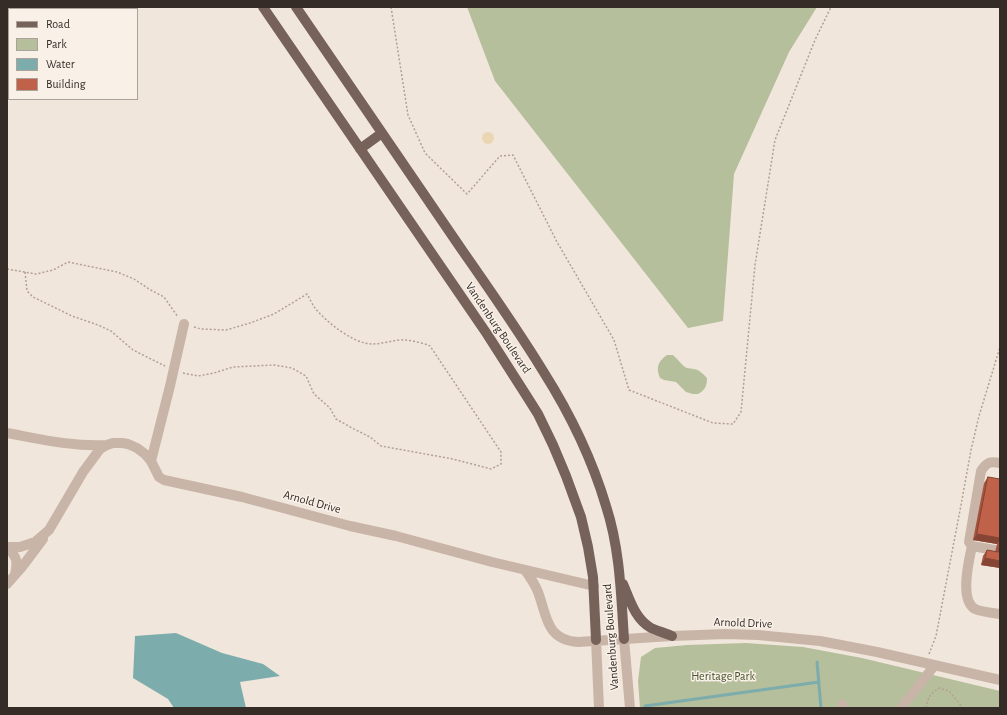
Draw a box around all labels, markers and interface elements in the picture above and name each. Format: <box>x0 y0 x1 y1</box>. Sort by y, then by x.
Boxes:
legend <box>8 8 138 100</box>
text: Road <box>46 18 70 30</box>
text: Park <box>46 38 67 50</box>
text: Water <box>46 58 75 70</box>
text: Building <box>46 78 86 90</box>
street label: Vandenburg Boulevard <box>462 280 534 376</box>
street label: Arnold Drive <box>282 487 342 517</box>
street label: Vandenburg Boulevard <box>600 583 622 691</box>
street label: Arnold Drive <box>713 615 773 631</box>
park label: Heritage Park <box>691 669 755 683</box>

